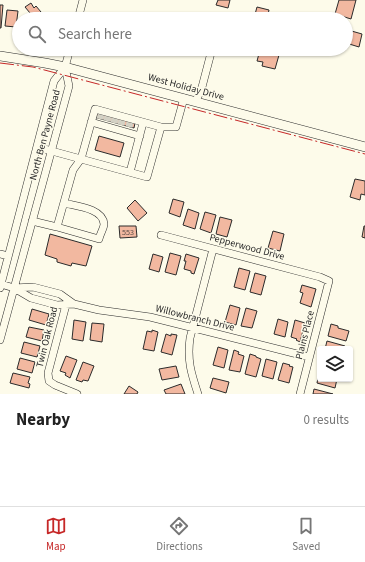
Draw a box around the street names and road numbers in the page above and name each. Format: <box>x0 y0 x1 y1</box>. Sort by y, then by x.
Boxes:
street label: West Holiday Drive <box>146 70 226 104</box>
street label: North Ben Payne Road <box>26 88 64 182</box>
street label: Pepperwood Drive <box>208 230 286 264</box>
street label: Willowbranch Drive <box>154 301 236 335</box>
street label: Twin Oak Road <box>33 305 61 369</box>
street label: Plains Place <box>292 309 318 361</box>

